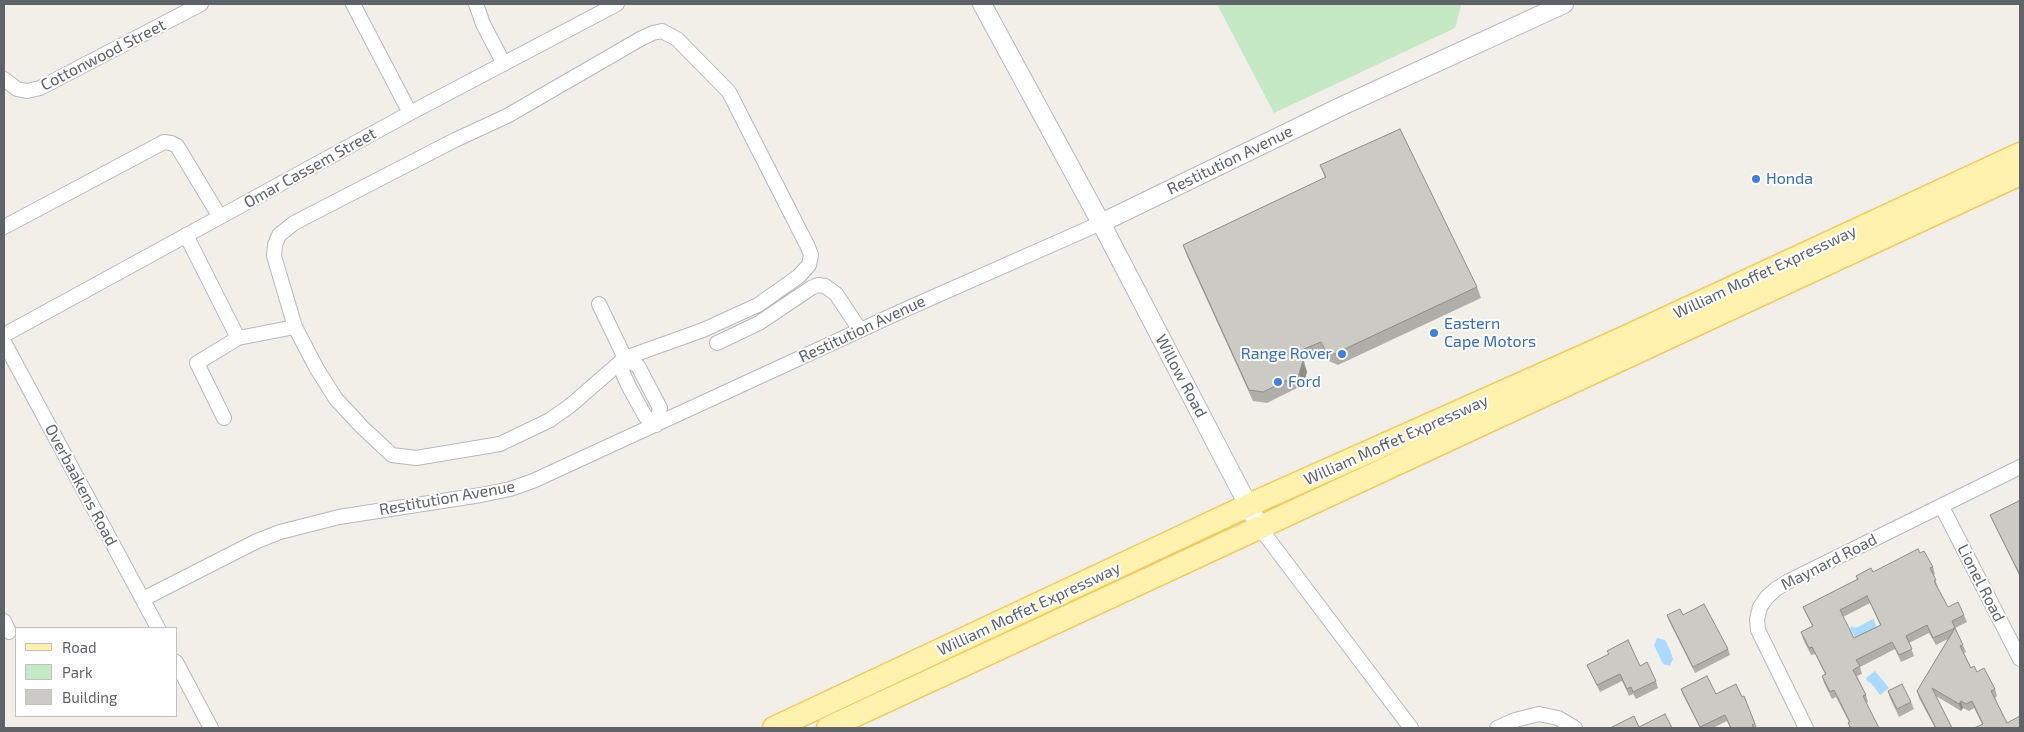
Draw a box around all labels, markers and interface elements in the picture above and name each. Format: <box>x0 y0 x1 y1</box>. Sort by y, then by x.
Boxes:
street label: Cottonwood Street <box>37 15 169 95</box>
street label: Restitution Avenue <box>1164 121 1296 199</box>
street label: Omar Cassem Street <box>241 124 379 212</box>
place label: Honda <box>1766 169 1813 189</box>
marker: Honda <box>1750 173 1762 185</box>
street label: William Moffet Expressway <box>1670 221 1860 323</box>
street label: Restitution Avenue <box>796 291 928 367</box>
place label: Eastern Cape Motors <box>1444 314 1536 352</box>
marker: Eastern Cape Motors <box>1428 327 1440 339</box>
street label: Willow Road <box>1151 331 1211 421</box>
place label: Range Rover <box>1241 344 1332 364</box>
marker: Range Rover <box>1336 348 1348 360</box>
place label: Ford <box>1288 372 1321 392</box>
marker: Ford <box>1272 376 1284 388</box>
street label: William Moffet Expressway <box>1301 391 1491 489</box>
street label: Overbaakens Road <box>41 421 121 549</box>
street label: Restitution Avenue <box>378 477 516 519</box>
street label: Maynard Road <box>1778 530 1880 594</box>
street label: Lionel Road <box>1953 541 2009 625</box>
street label: William Moffet Expressway <box>934 558 1124 660</box>
legend <box>15 627 178 717</box>
text: Road <box>62 638 97 656</box>
text: Park <box>62 663 93 681</box>
text: Building <box>62 688 117 706</box>

